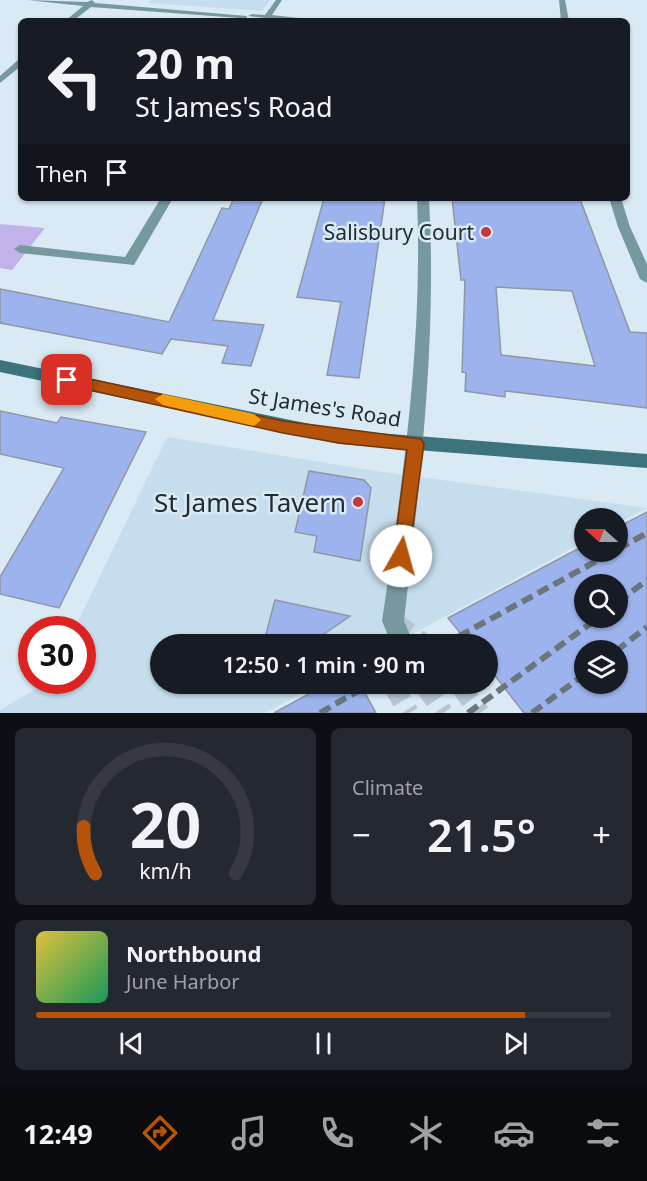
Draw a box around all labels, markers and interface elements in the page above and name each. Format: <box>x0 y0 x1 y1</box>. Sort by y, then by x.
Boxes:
text: 20 m <box>135 34 235 91</box>
icon: left <box>36 42 114 120</box>
text: St James's Road <box>135 88 333 125</box>
icon: arrive <box>100 156 133 189</box>
text: Then <box>36 158 88 188</box>
place label: Salisbury Court <box>324 218 474 246</box>
marker: Salisbury Court <box>479 225 493 239</box>
pin <box>41 354 92 405</box>
icon: arrive <box>50 363 83 396</box>
street label: St James's Road <box>247 381 403 433</box>
place label: St James Tavern <box>154 484 346 520</box>
marker: St James Tavern <box>351 495 365 509</box>
north arrow <box>574 508 628 562</box>
map controls <box>574 508 628 694</box>
position arrow <box>369 524 433 588</box>
button: search <box>574 574 628 628</box>
speed limit sign: 30 <box>18 616 96 694</box>
button: layers <box>574 640 628 694</box>
text: 12:50 · 1 min · 90 m <box>222 649 426 679</box>
text: Climate <box>352 774 423 801</box>
text: 20 <box>130 781 201 866</box>
text: 21.5° <box>427 804 536 865</box>
text: − <box>352 812 371 857</box>
text: + <box>592 812 611 857</box>
text: km/h <box>139 856 192 885</box>
text: Northbound <box>126 938 261 968</box>
text: June Harbor <box>126 968 240 995</box>
icon: previous <box>115 1027 148 1060</box>
icon: pause <box>307 1027 340 1060</box>
icon: next <box>499 1027 532 1060</box>
icon: directions <box>139 1112 181 1154</box>
icon: music <box>228 1112 270 1154</box>
icon: phone <box>316 1112 358 1154</box>
icon: climate <box>405 1112 447 1154</box>
icon: car <box>493 1112 535 1154</box>
icon: filters <box>582 1112 624 1154</box>
text: 12:49 <box>23 1115 93 1152</box>

